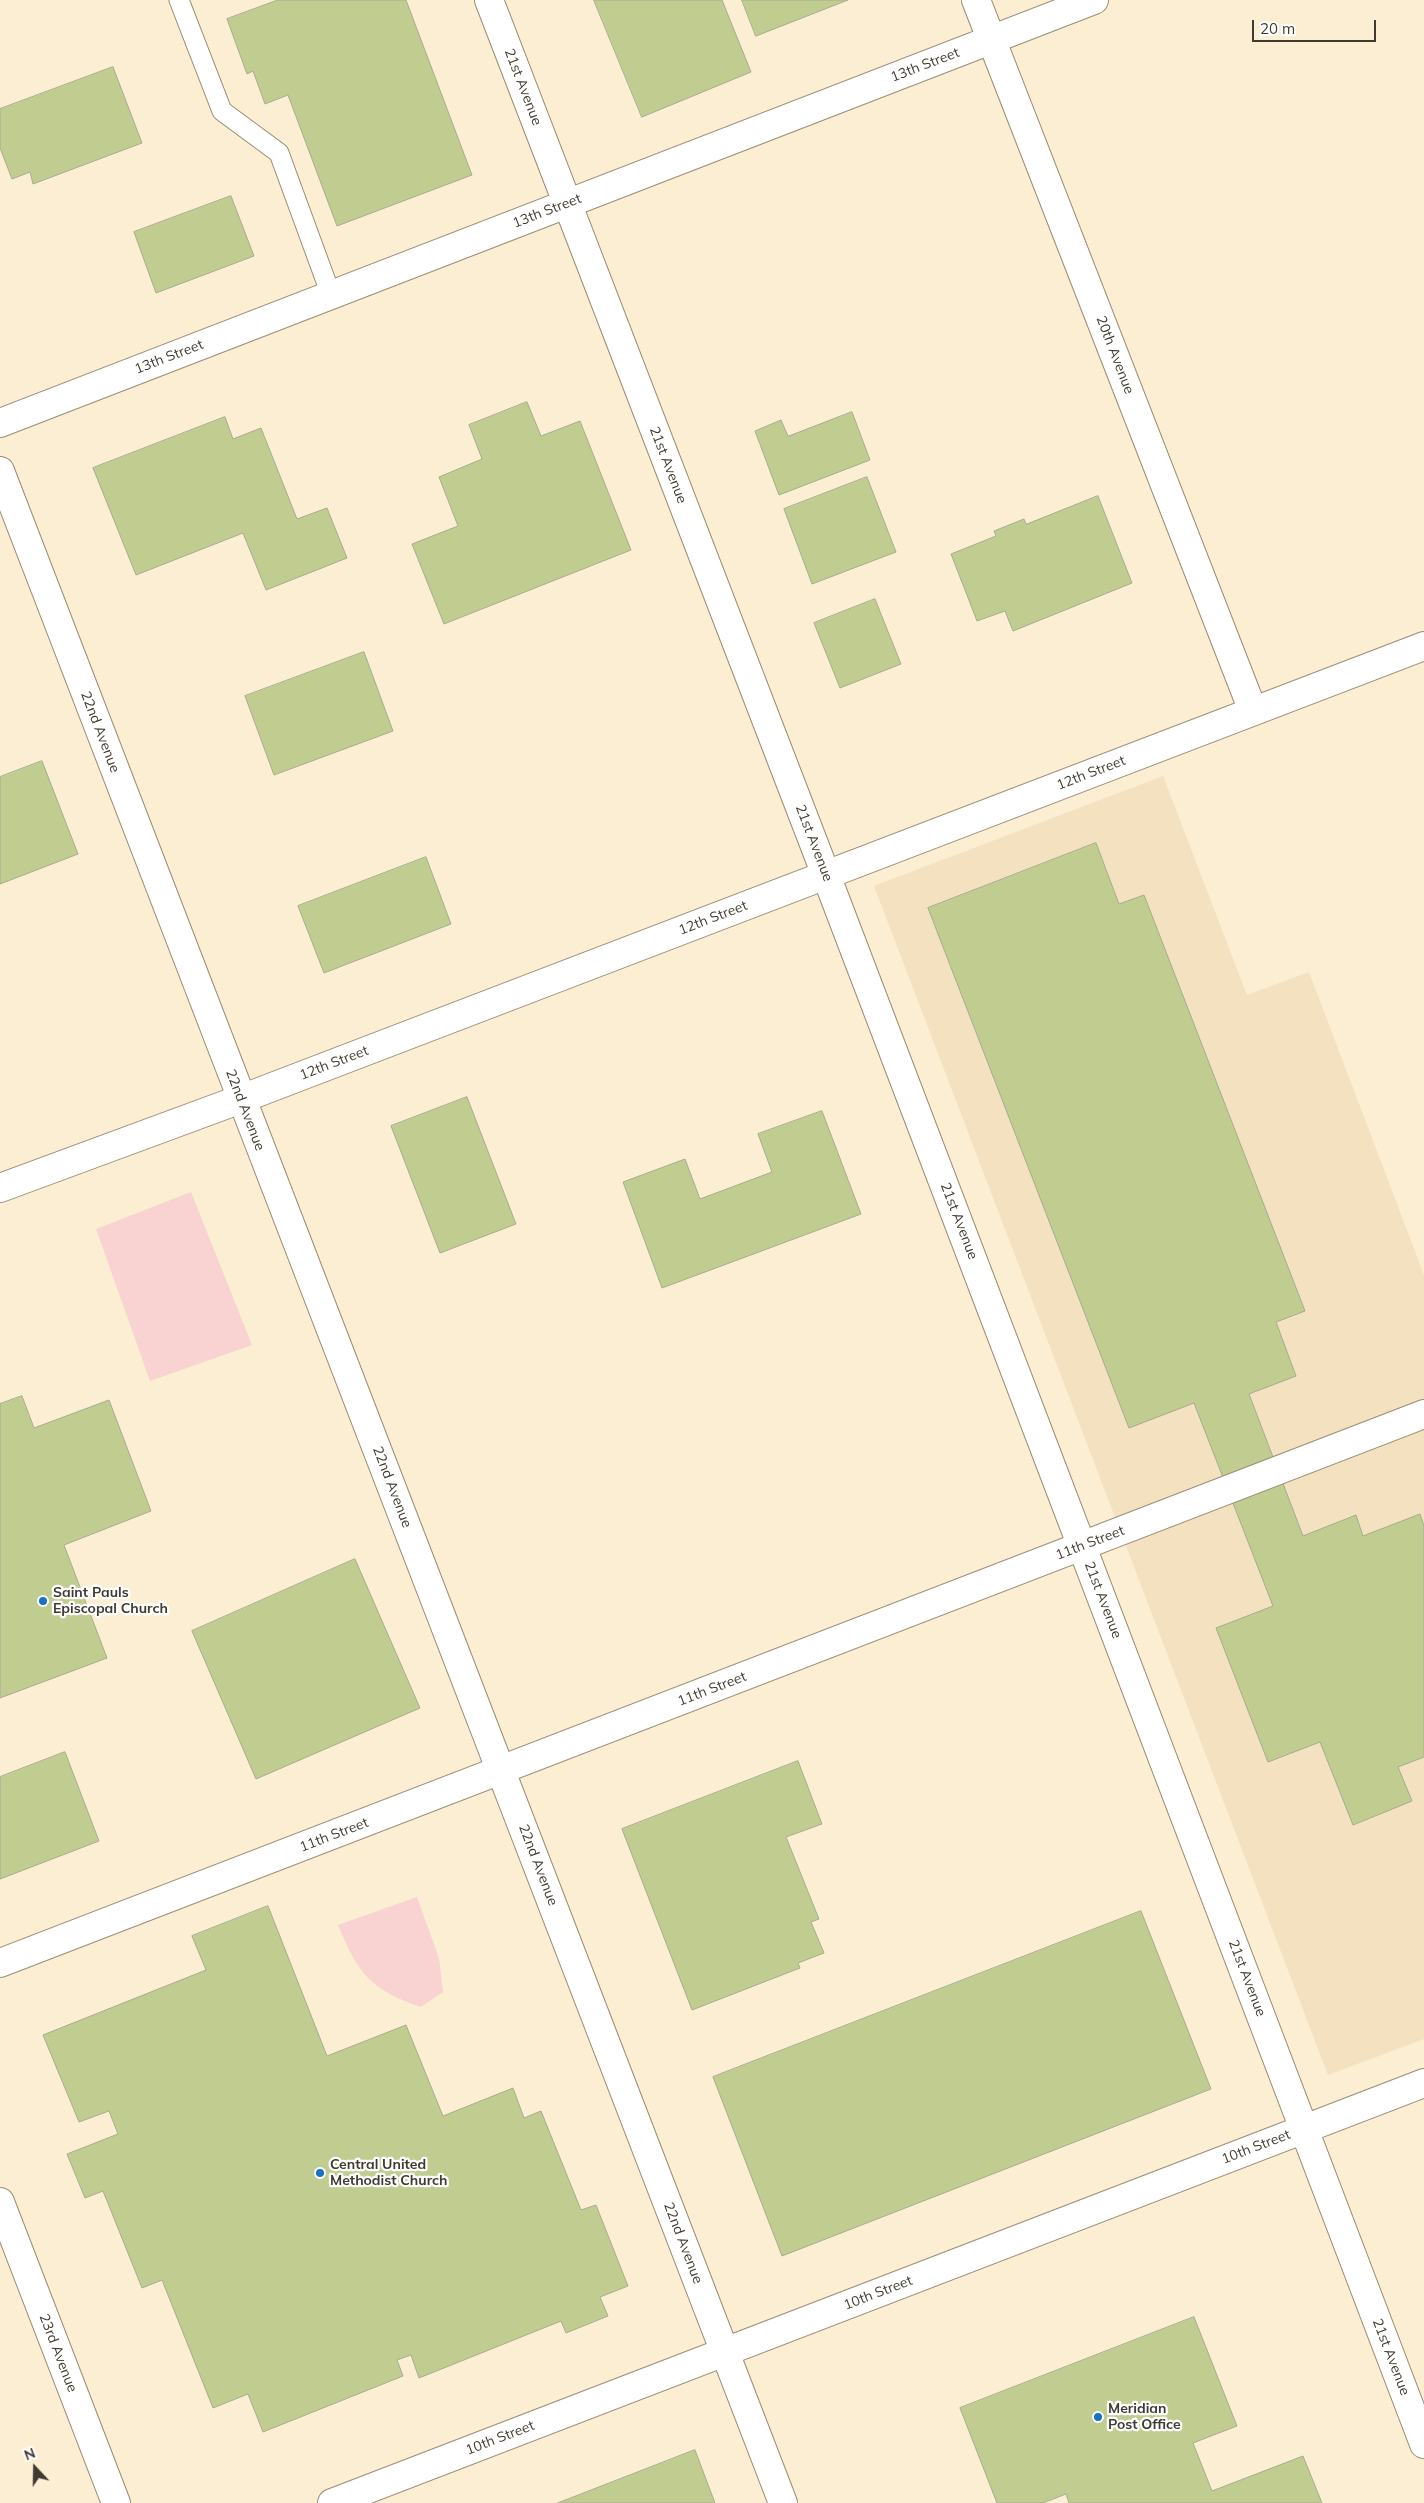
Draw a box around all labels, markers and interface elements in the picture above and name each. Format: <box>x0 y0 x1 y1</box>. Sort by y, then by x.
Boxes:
scale bar <box>1254 10 1378 42</box>
text: 20 m <box>1260 19 1295 38</box>
street label: 13th Street <box>888 44 962 86</box>
street label: 21st Avenue <box>501 46 545 128</box>
street label: 13th Street <box>510 190 584 232</box>
street label: 20th Avenue <box>1092 314 1138 396</box>
street label: 13th Street <box>132 336 206 378</box>
street label: 21st Avenue <box>646 424 690 506</box>
street label: 22nd Avenue <box>77 689 123 775</box>
street label: 12th Street <box>1054 752 1128 794</box>
street label: 21st Avenue <box>792 802 836 884</box>
street label: 12th Street <box>676 897 750 939</box>
street label: 12th Street <box>297 1042 371 1084</box>
street label: 22nd Avenue <box>222 1067 268 1153</box>
street label: 21st Avenue <box>937 1180 981 1262</box>
street label: 22nd Avenue <box>369 1444 415 1530</box>
street label: 11th Street <box>1053 1522 1127 1564</box>
street label: 21st Avenue <box>1081 1559 1125 1641</box>
place label: Saint Pauls Episcopal Church <box>53 1585 168 1618</box>
marker: Saint Pauls Episcopal Church <box>37 1595 49 1607</box>
street label: 11th Street <box>675 1668 749 1710</box>
street label: 11th Street <box>297 1814 371 1856</box>
street label: 22nd Avenue <box>515 1822 561 1908</box>
street label: 21st Avenue <box>1225 1937 1269 2019</box>
street label: 10th Street <box>1219 2126 1293 2168</box>
place label: Central United Methodist Church <box>330 2157 448 2190</box>
marker: Central United Methodist Church <box>314 2167 326 2179</box>
street label: 22nd Avenue <box>660 2200 706 2286</box>
street label: 10th Street <box>841 2272 915 2314</box>
street label: 23rd Avenue <box>35 2311 81 2395</box>
street label: 21st Avenue <box>1369 2316 1413 2398</box>
place label: Meridian Post Office <box>1108 2401 1181 2434</box>
marker: Meridian Post Office <box>1092 2411 1104 2423</box>
street label: 10th Street <box>463 2417 537 2459</box>
north arrow <box>10 2443 60 2493</box>
text: N <box>21 2444 38 2464</box>

